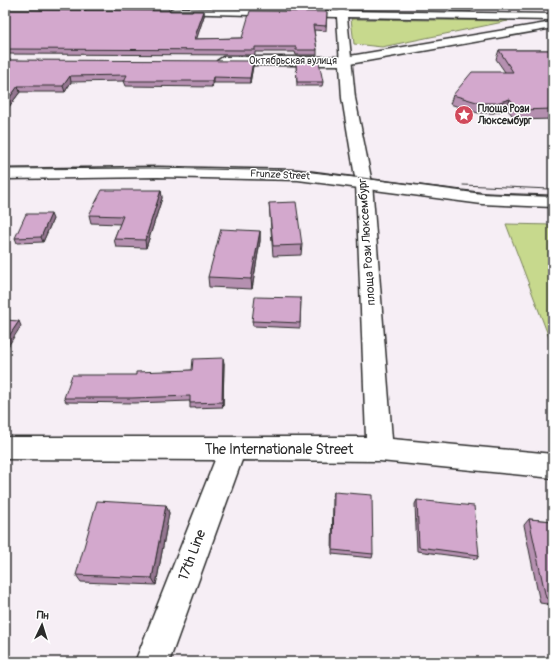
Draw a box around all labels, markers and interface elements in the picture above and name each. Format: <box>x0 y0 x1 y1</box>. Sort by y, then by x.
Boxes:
street label: Октябрьская вулиця <box>249 55 337 67</box>
place label: Площа Рози Люксембург <box>477 103 532 127</box>
place icon: Площа Рози Люксембург <box>453 104 475 126</box>
street label: Frunze Street <box>250 167 311 183</box>
street label: площа Рози Люксембург <box>355 178 379 306</box>
street label: The Internationale Street <box>205 441 354 458</box>
street label: 17th Line <box>175 527 210 583</box>
north arrow <box>22 605 62 645</box>
text: Пн <box>36 609 50 622</box>

